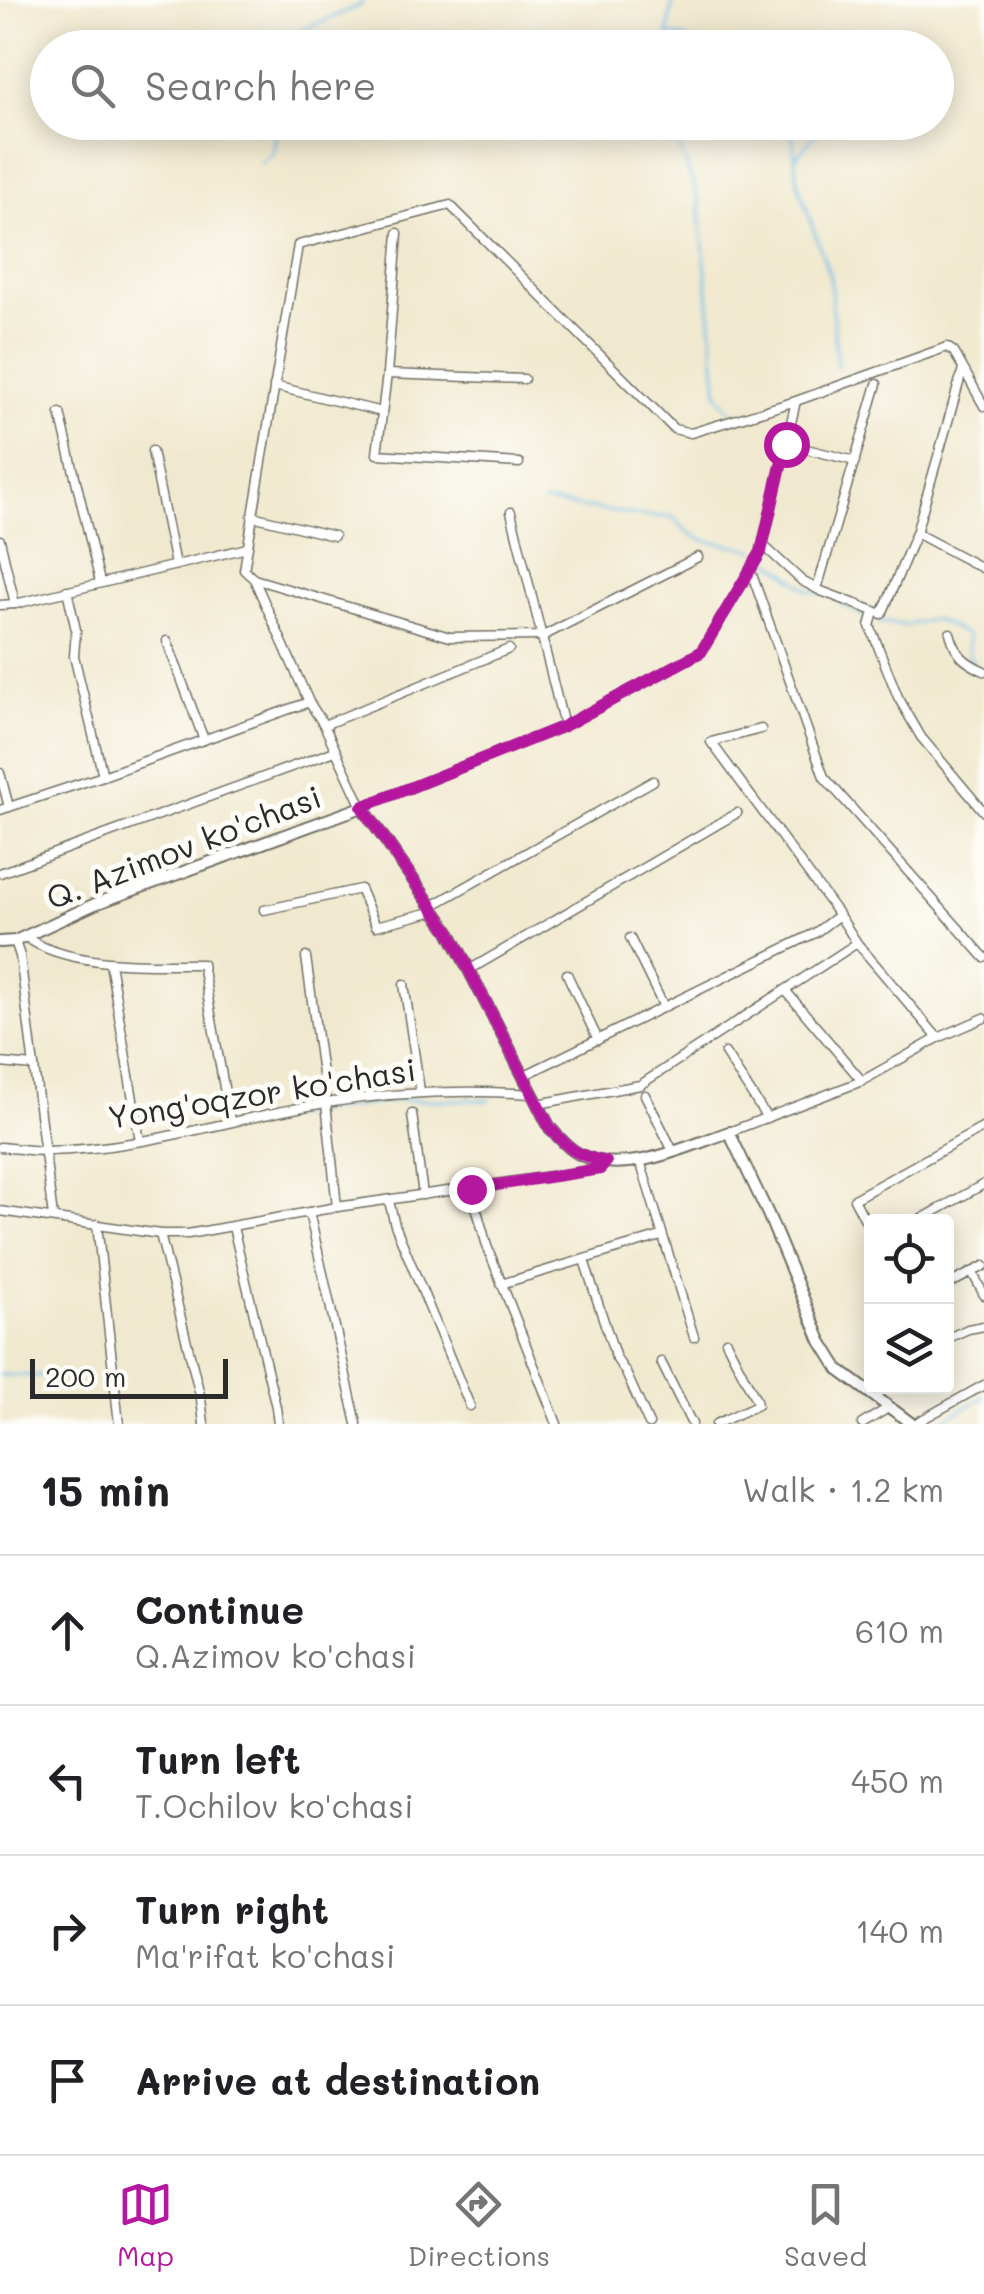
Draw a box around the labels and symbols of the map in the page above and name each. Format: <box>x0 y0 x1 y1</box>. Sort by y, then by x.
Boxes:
route start <box>764 422 810 468</box>
street label: Q. Azimov ko'chasi <box>40 774 327 918</box>
street label: Yong'oqzor ko'chasi <box>105 1047 419 1137</box>
route end <box>449 1167 495 1213</box>
scale bar <box>30 1354 228 1398</box>

